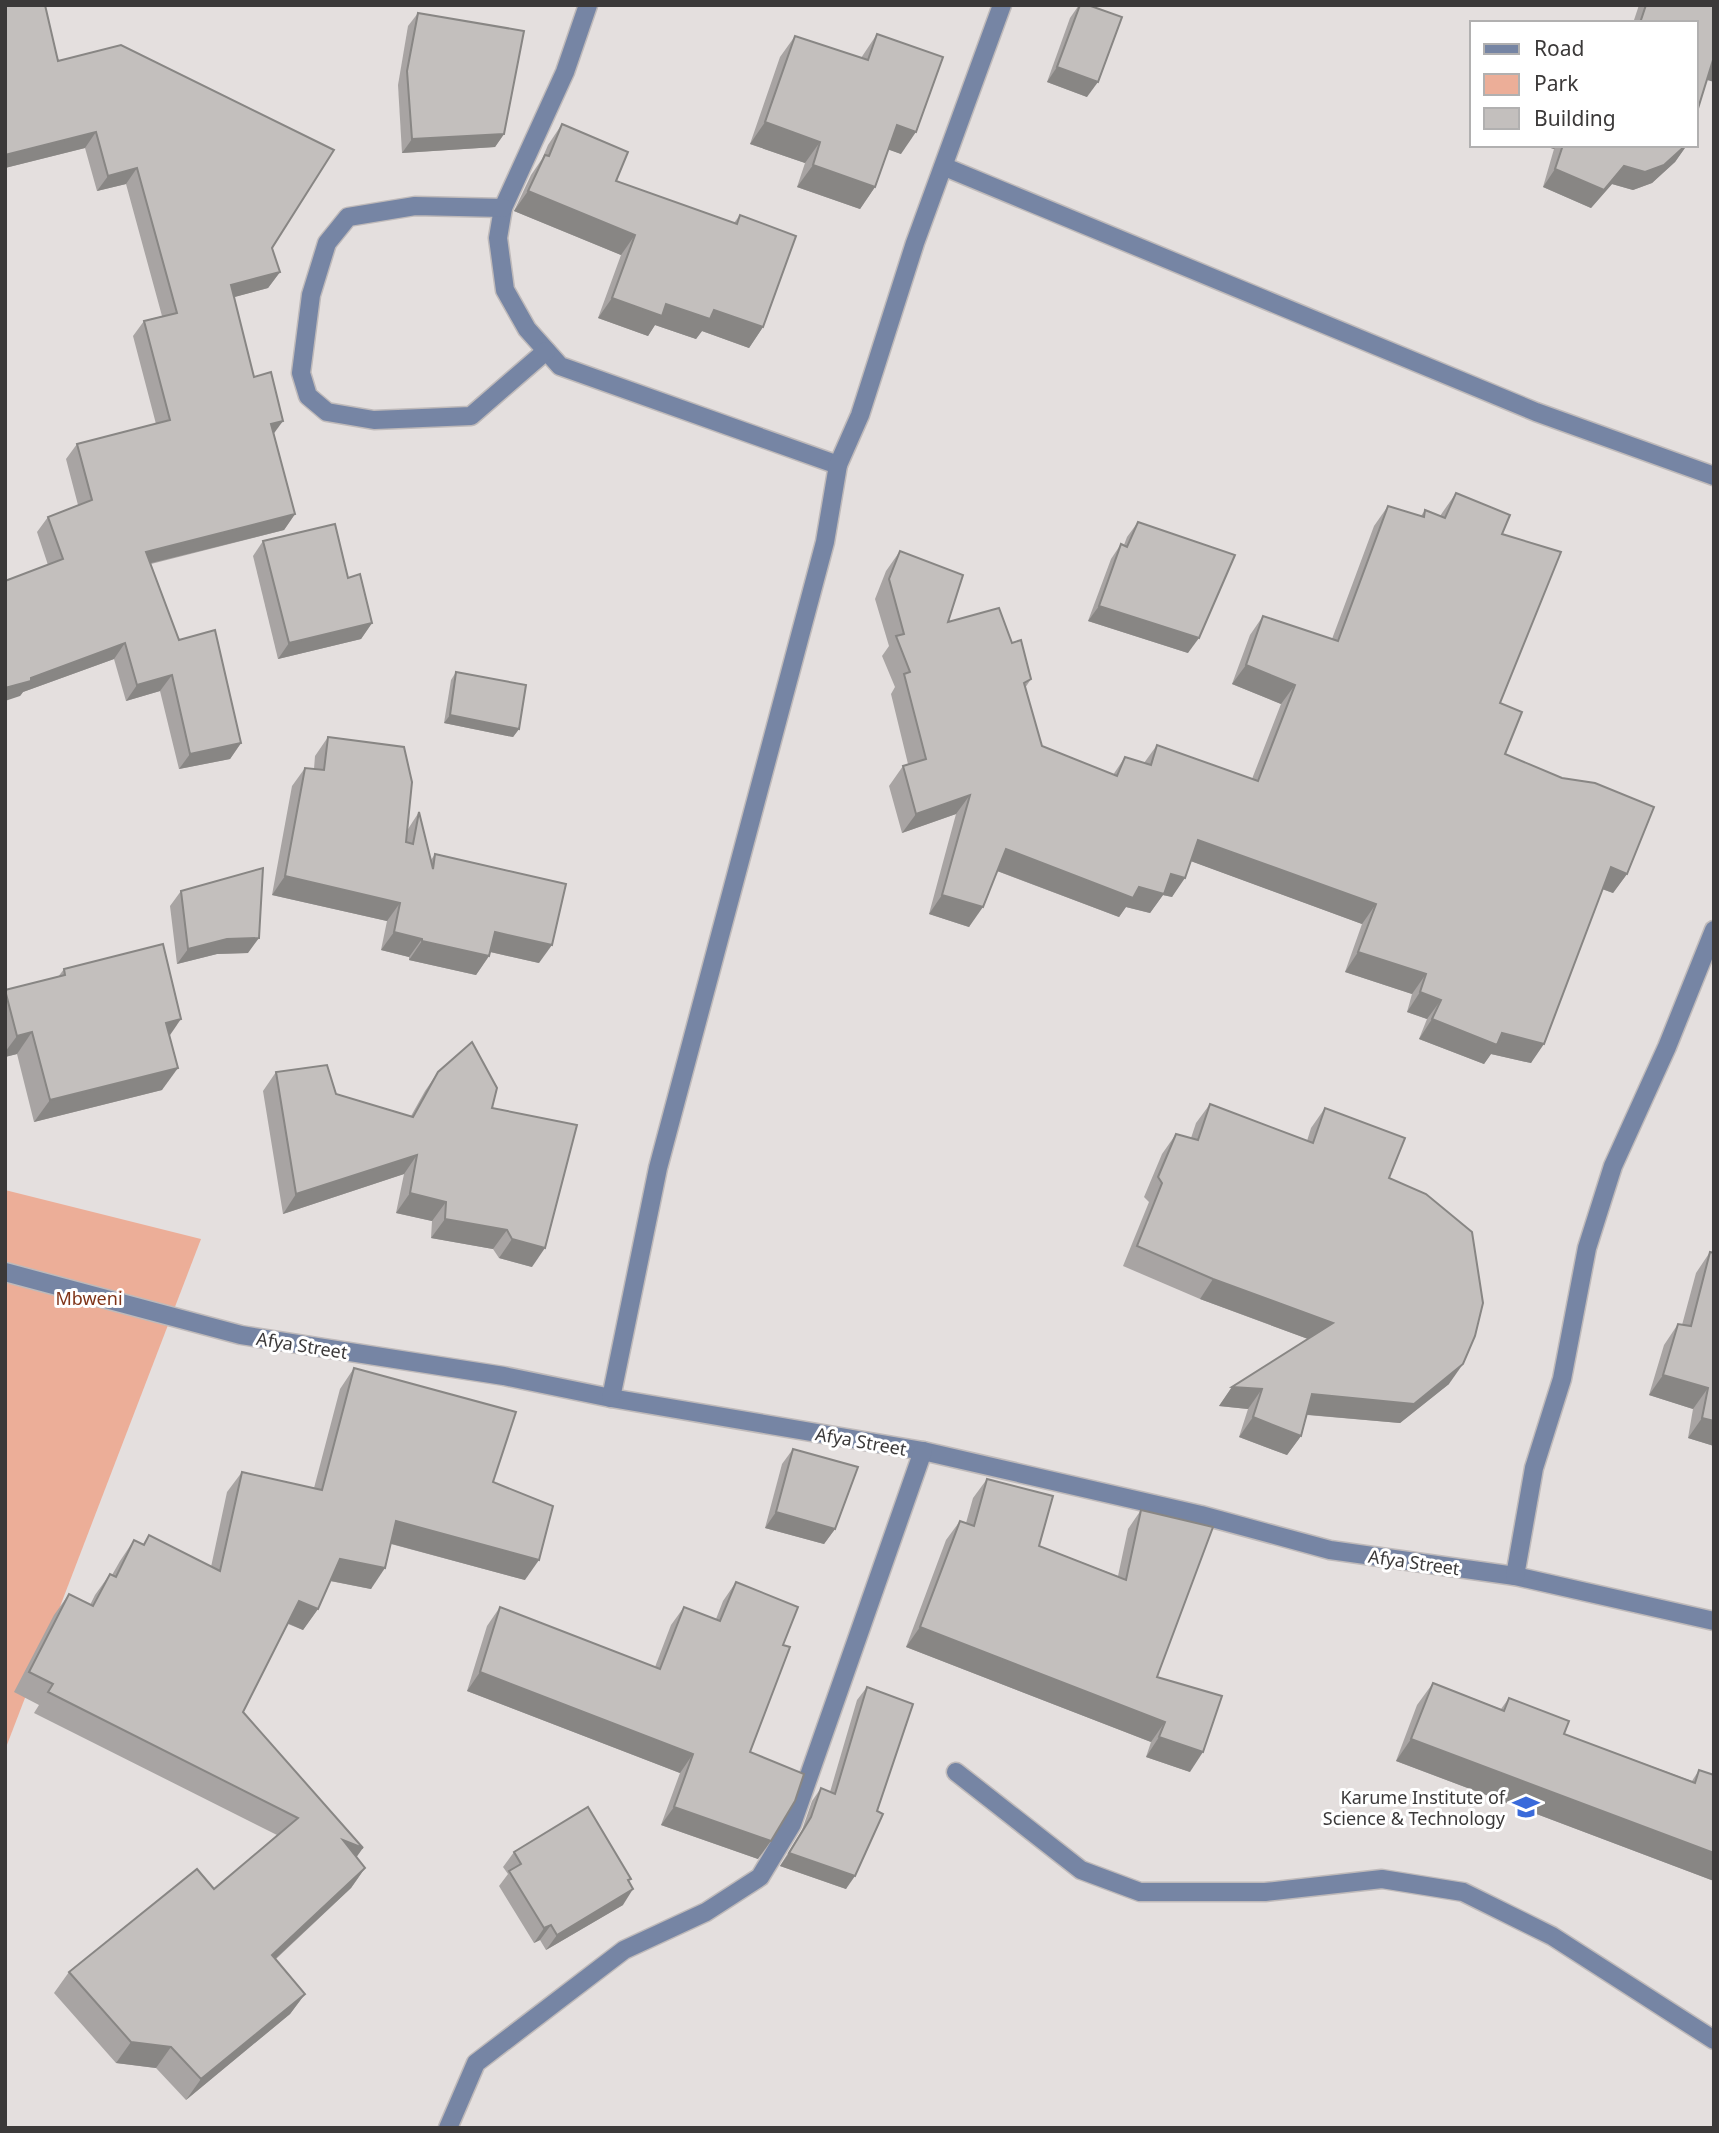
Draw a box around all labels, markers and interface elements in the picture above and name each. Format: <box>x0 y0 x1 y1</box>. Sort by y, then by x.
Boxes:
legend <box>1470 21 1698 147</box>
text: Road <box>1534 34 1584 62</box>
text: Park <box>1534 69 1579 97</box>
text: Building <box>1534 104 1616 132</box>
park label: Mbweni <box>55 1286 123 1310</box>
street label: Afya Street <box>255 1326 350 1364</box>
street label: Afya Street <box>814 1421 909 1461</box>
street label: Afya Street <box>1367 1544 1462 1580</box>
place label: Karume Institute of Science & Technology <box>1323 1785 1506 1830</box>
school or university icon: Karume Institute of Science & Technology <box>1511 1792 1541 1822</box>

